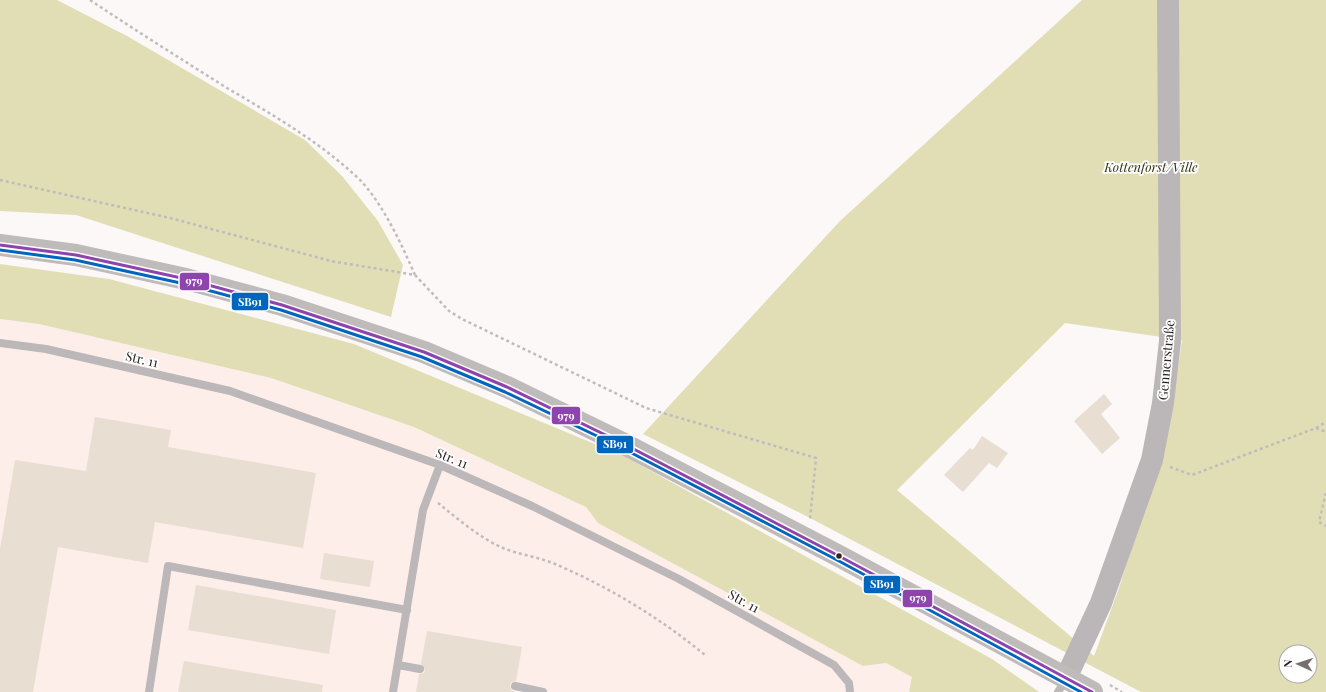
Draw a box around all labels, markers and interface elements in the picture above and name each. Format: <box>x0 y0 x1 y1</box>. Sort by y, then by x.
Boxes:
park label: Kottenforst/Ville <box>1103 158 1198 175</box>
line badge: 979 <box>179 272 210 291</box>
text: 979 <box>185 273 203 288</box>
line badge: SB91 <box>231 292 269 311</box>
text: SB91 <box>238 294 262 309</box>
street label: Gennerstraße <box>1154 319 1178 401</box>
street label: Str. 11 <box>124 347 160 371</box>
line badge: 979 <box>551 406 581 425</box>
text: 979 <box>557 408 575 423</box>
line badge: SB91 <box>596 435 634 454</box>
text: SB91 <box>603 436 627 451</box>
street label: Str. 11 <box>434 443 471 472</box>
unlabelled marker <box>834 551 844 561</box>
line badge: SB91 <box>863 575 901 594</box>
text: SB91 <box>870 576 894 591</box>
street label: Str. 11 <box>726 585 763 616</box>
line badge: 979 <box>902 589 933 608</box>
text: 979 <box>909 590 927 605</box>
north arrow <box>1278 644 1318 684</box>
text: N <box>1280 659 1295 668</box>

